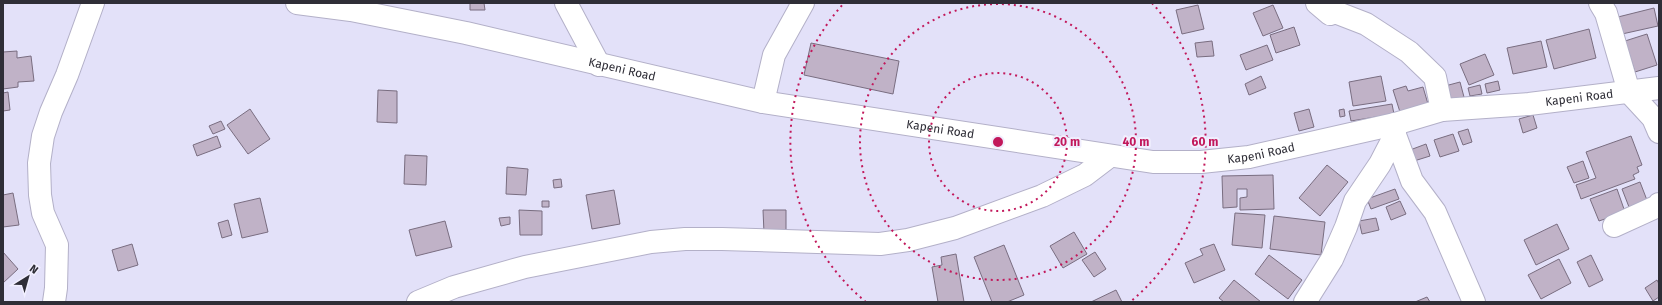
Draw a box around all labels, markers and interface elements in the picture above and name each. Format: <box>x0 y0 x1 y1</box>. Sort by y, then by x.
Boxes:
street label: Kapeni Road <box>587 55 657 84</box>
street label: Kapeni Road <box>1544 87 1614 109</box>
street label: Kapeni Road <box>905 117 975 141</box>
centre of rings <box>991 135 1005 149</box>
text: 20 m <box>1054 135 1080 149</box>
text: 40 m <box>1123 135 1149 149</box>
text: 60 m <box>1192 135 1218 149</box>
street label: Kapeni Road <box>1227 140 1296 166</box>
north arrow <box>8 257 48 297</box>
text: N <box>27 262 41 277</box>

